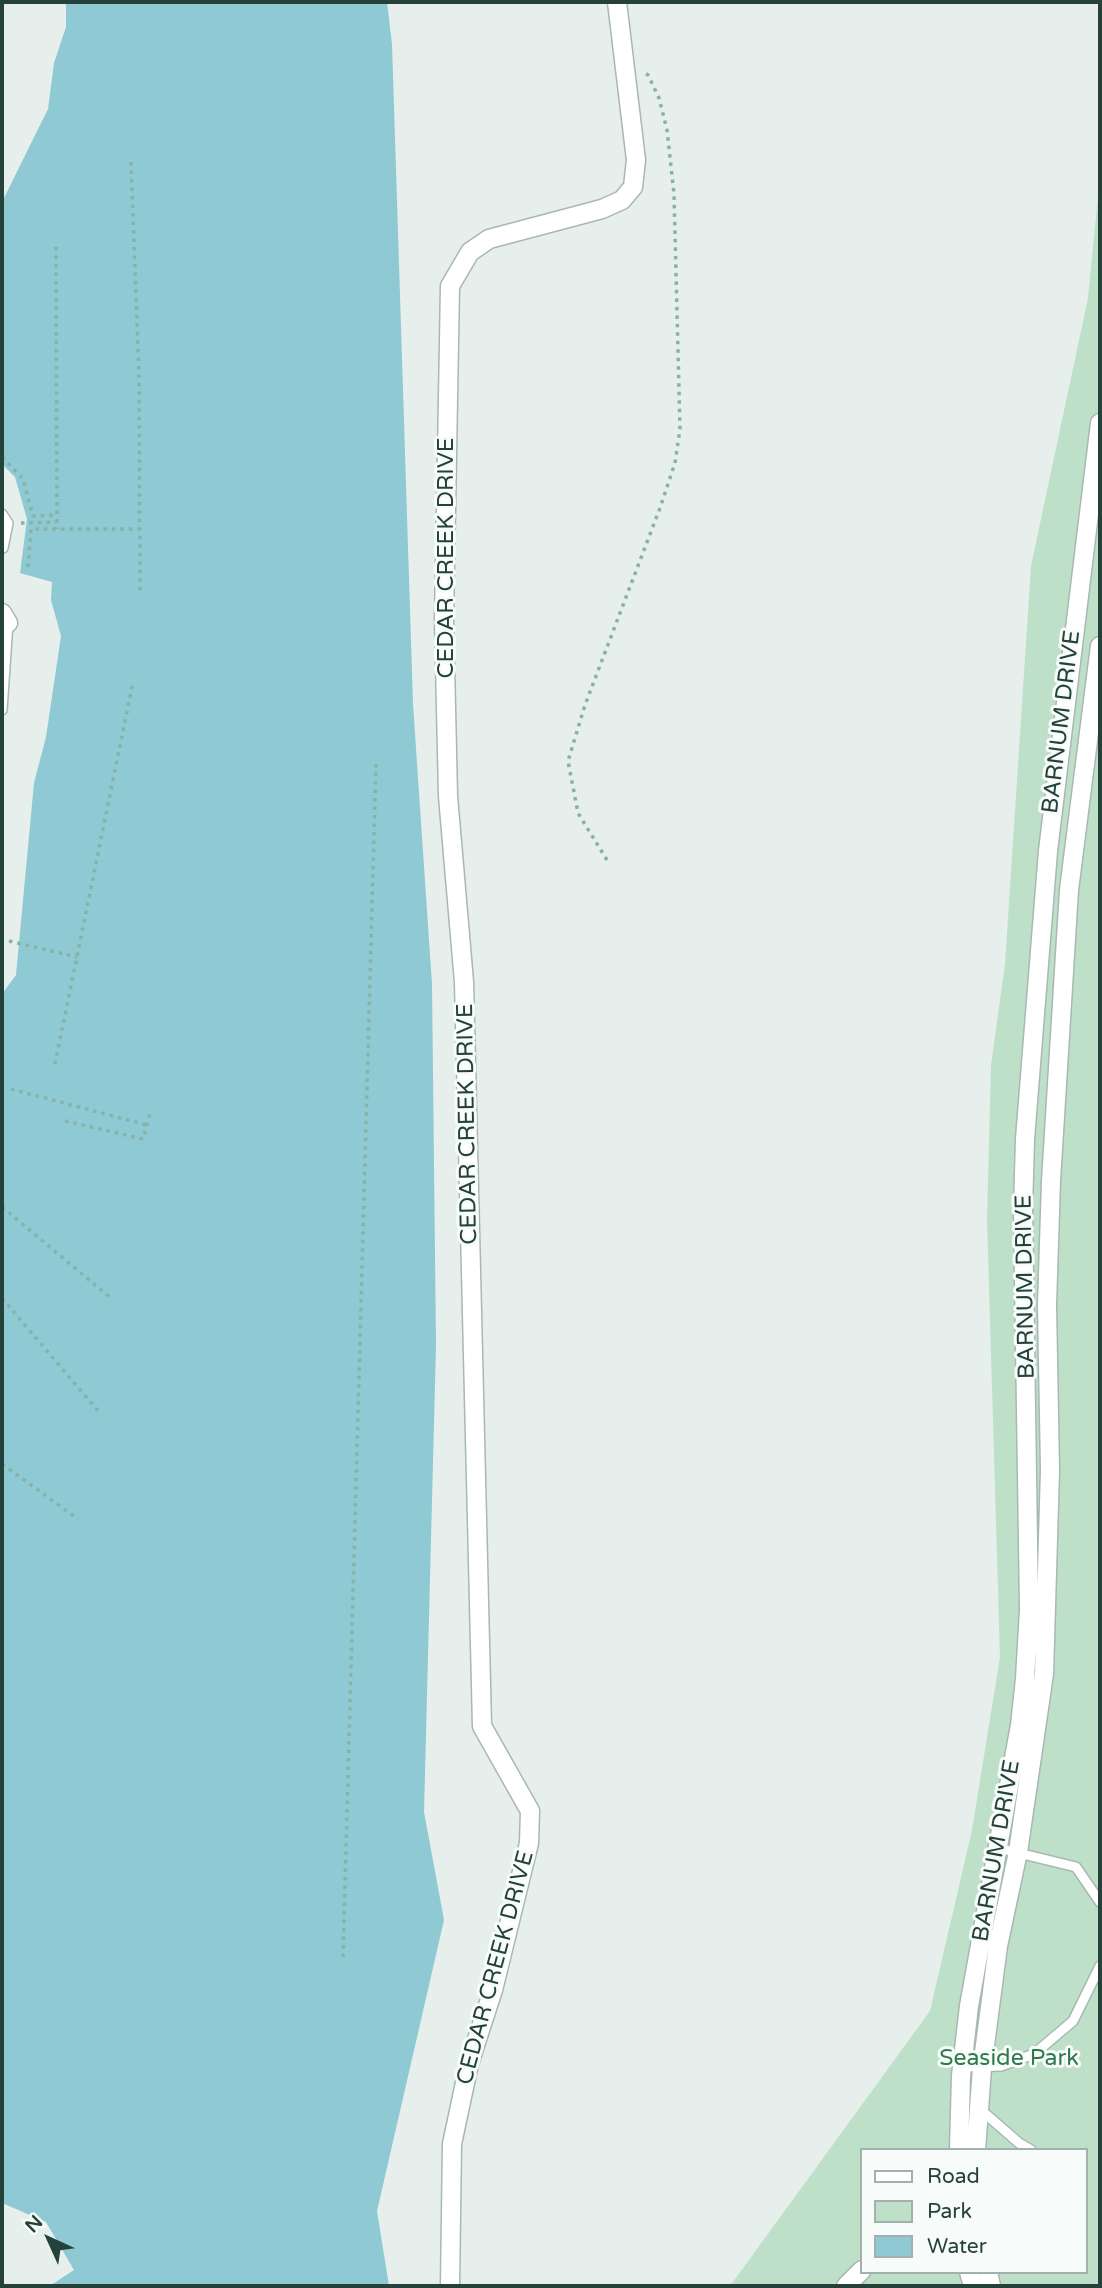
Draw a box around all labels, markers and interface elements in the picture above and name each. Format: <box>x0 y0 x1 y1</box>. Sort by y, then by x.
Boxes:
street label: CEDAR CREEK DRIVE <box>433 437 461 679</box>
street label: BARNUM DRIVE <box>1037 629 1087 815</box>
street label: CEDAR CREEK DRIVE <box>452 1003 484 1245</box>
street label: BARNUM DRIVE <box>1011 1195 1041 1379</box>
street label: BARNUM DRIVE <box>967 1758 1027 1944</box>
street label: CEDAR CREEK DRIVE <box>451 1848 541 2088</box>
park label: Seaside Park <box>939 2045 1079 2073</box>
legend <box>860 2148 1088 2274</box>
text: Road <box>927 2164 980 2189</box>
text: Park <box>927 2199 972 2224</box>
north arrow <box>14 2204 84 2274</box>
text: N <box>21 2211 47 2237</box>
text: Water <box>927 2234 987 2259</box>

